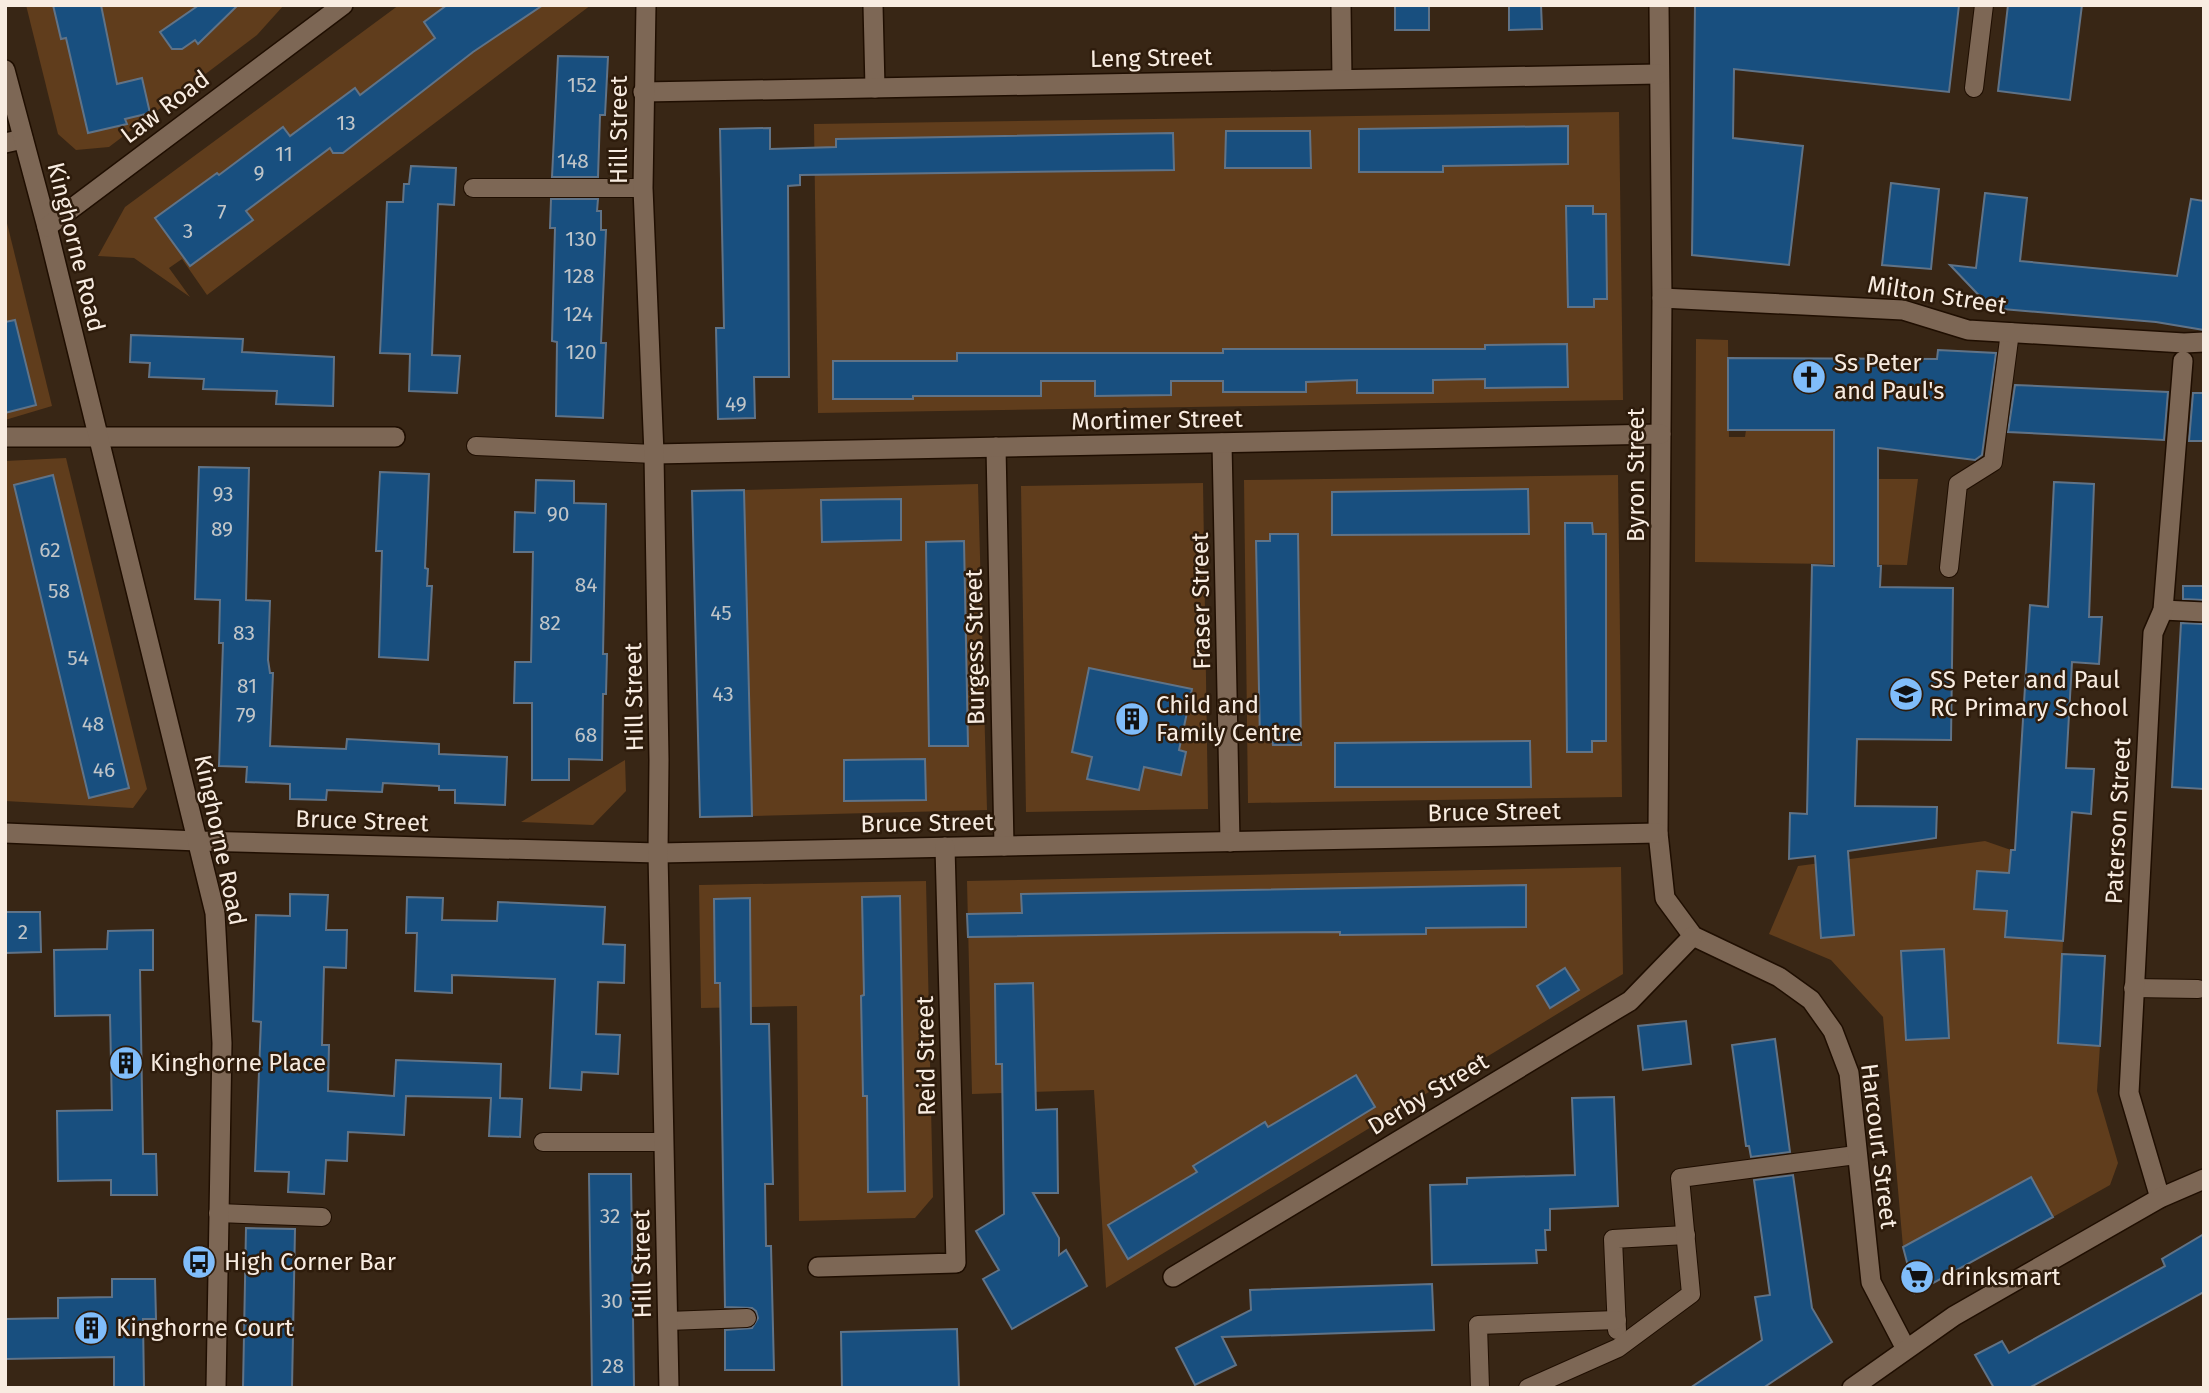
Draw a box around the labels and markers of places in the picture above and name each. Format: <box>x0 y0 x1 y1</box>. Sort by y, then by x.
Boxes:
place label: Ss Peter and Paul's <box>1834 349 1944 405</box>
church icon: Ss Peter and Paul's <box>1790 358 1828 396</box>
place label: SS Peter and Paul RC Primary School <box>1930 666 2128 722</box>
school or university icon: SS Peter and Paul RC Primary School <box>1887 675 1925 713</box>
place label: Child and Family Centre <box>1156 691 1302 747</box>
building icon: Child and Family Centre <box>1113 700 1151 738</box>
building icon: Kinghorne Place <box>107 1044 145 1082</box>
place label: Kinghorne Place <box>150 1049 326 1077</box>
bus stop icon: High Corner Bar <box>180 1243 218 1281</box>
place label: High Corner Bar <box>224 1248 397 1276</box>
supermarket icon: drinksmart <box>1898 1258 1936 1296</box>
place label: drinksmart <box>1941 1263 2061 1291</box>
building icon: Kinghorne Court <box>72 1309 110 1347</box>
place label: Kinghorne Court <box>116 1314 294 1342</box>

